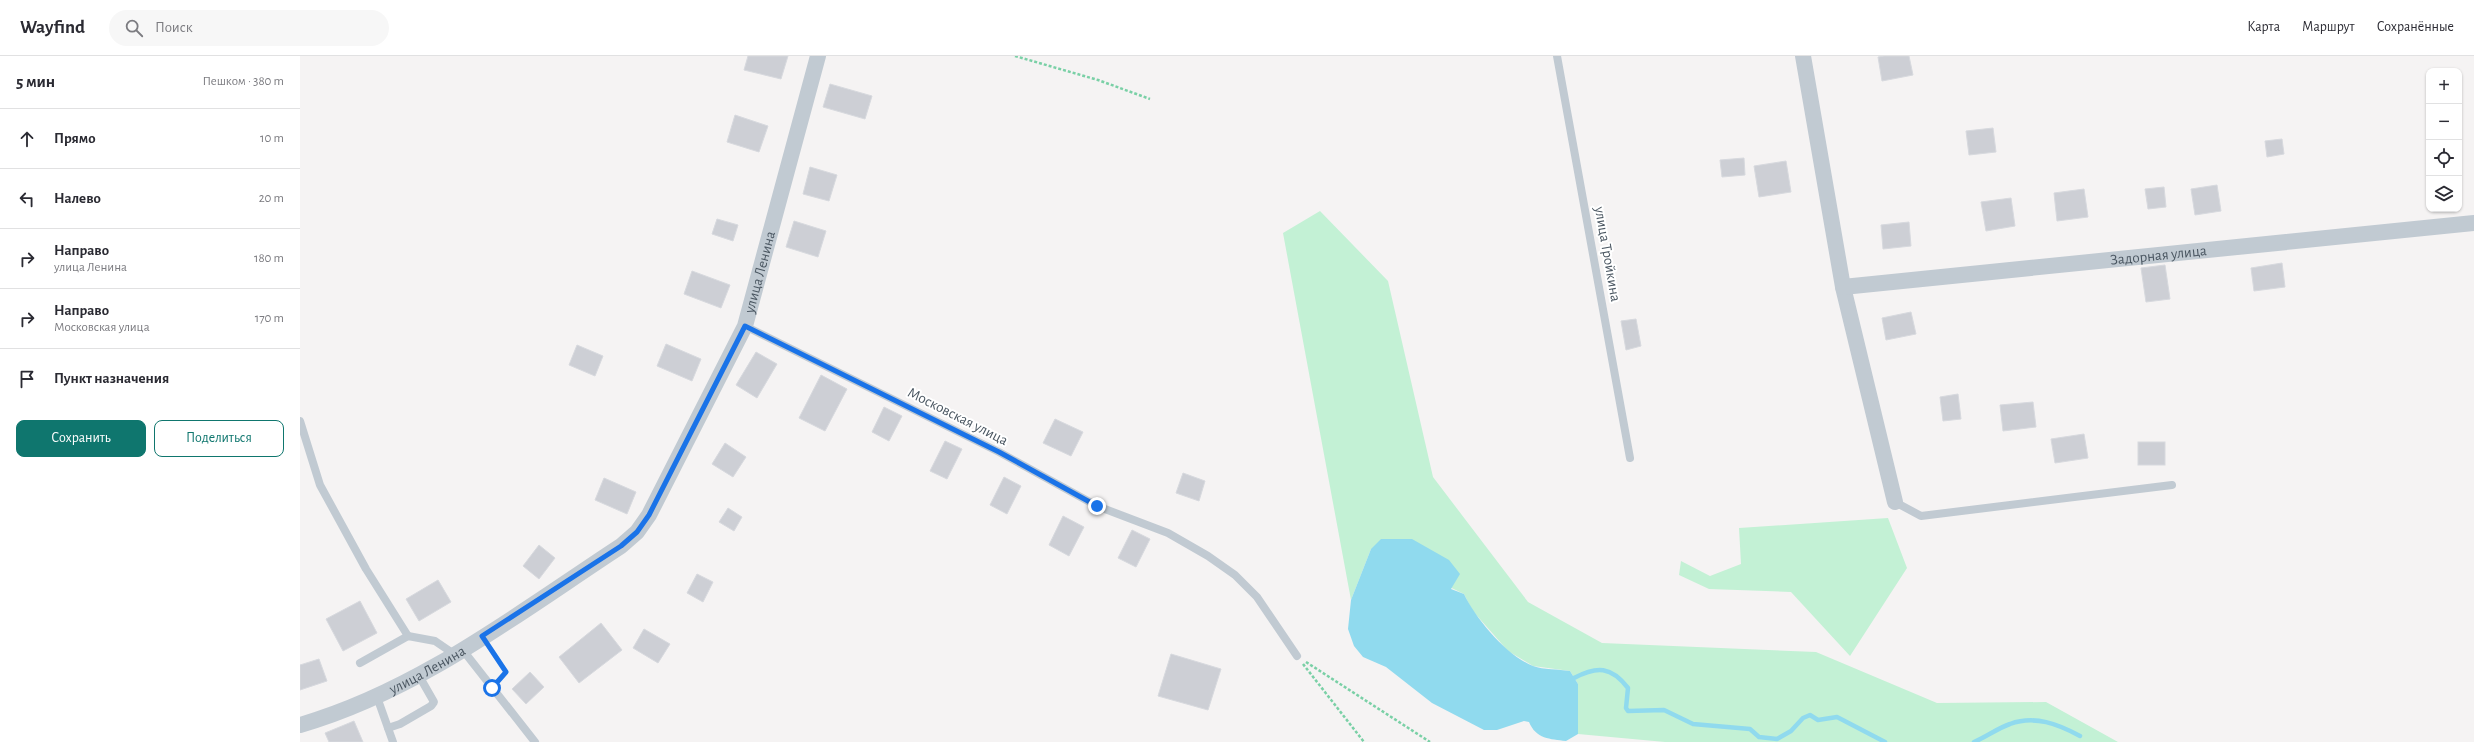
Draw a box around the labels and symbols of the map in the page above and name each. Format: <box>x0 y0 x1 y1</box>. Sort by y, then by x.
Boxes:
street label: улица Тройкина <box>1592 204 1623 303</box>
street label: улица Ленина <box>742 229 778 316</box>
street label: Задорная улица <box>2110 243 2207 268</box>
street label: Московская улица <box>905 385 1010 448</box>
route end <box>1088 497 1106 515</box>
street label: улица Ленина <box>386 643 468 698</box>
route start <box>483 679 501 697</box>

